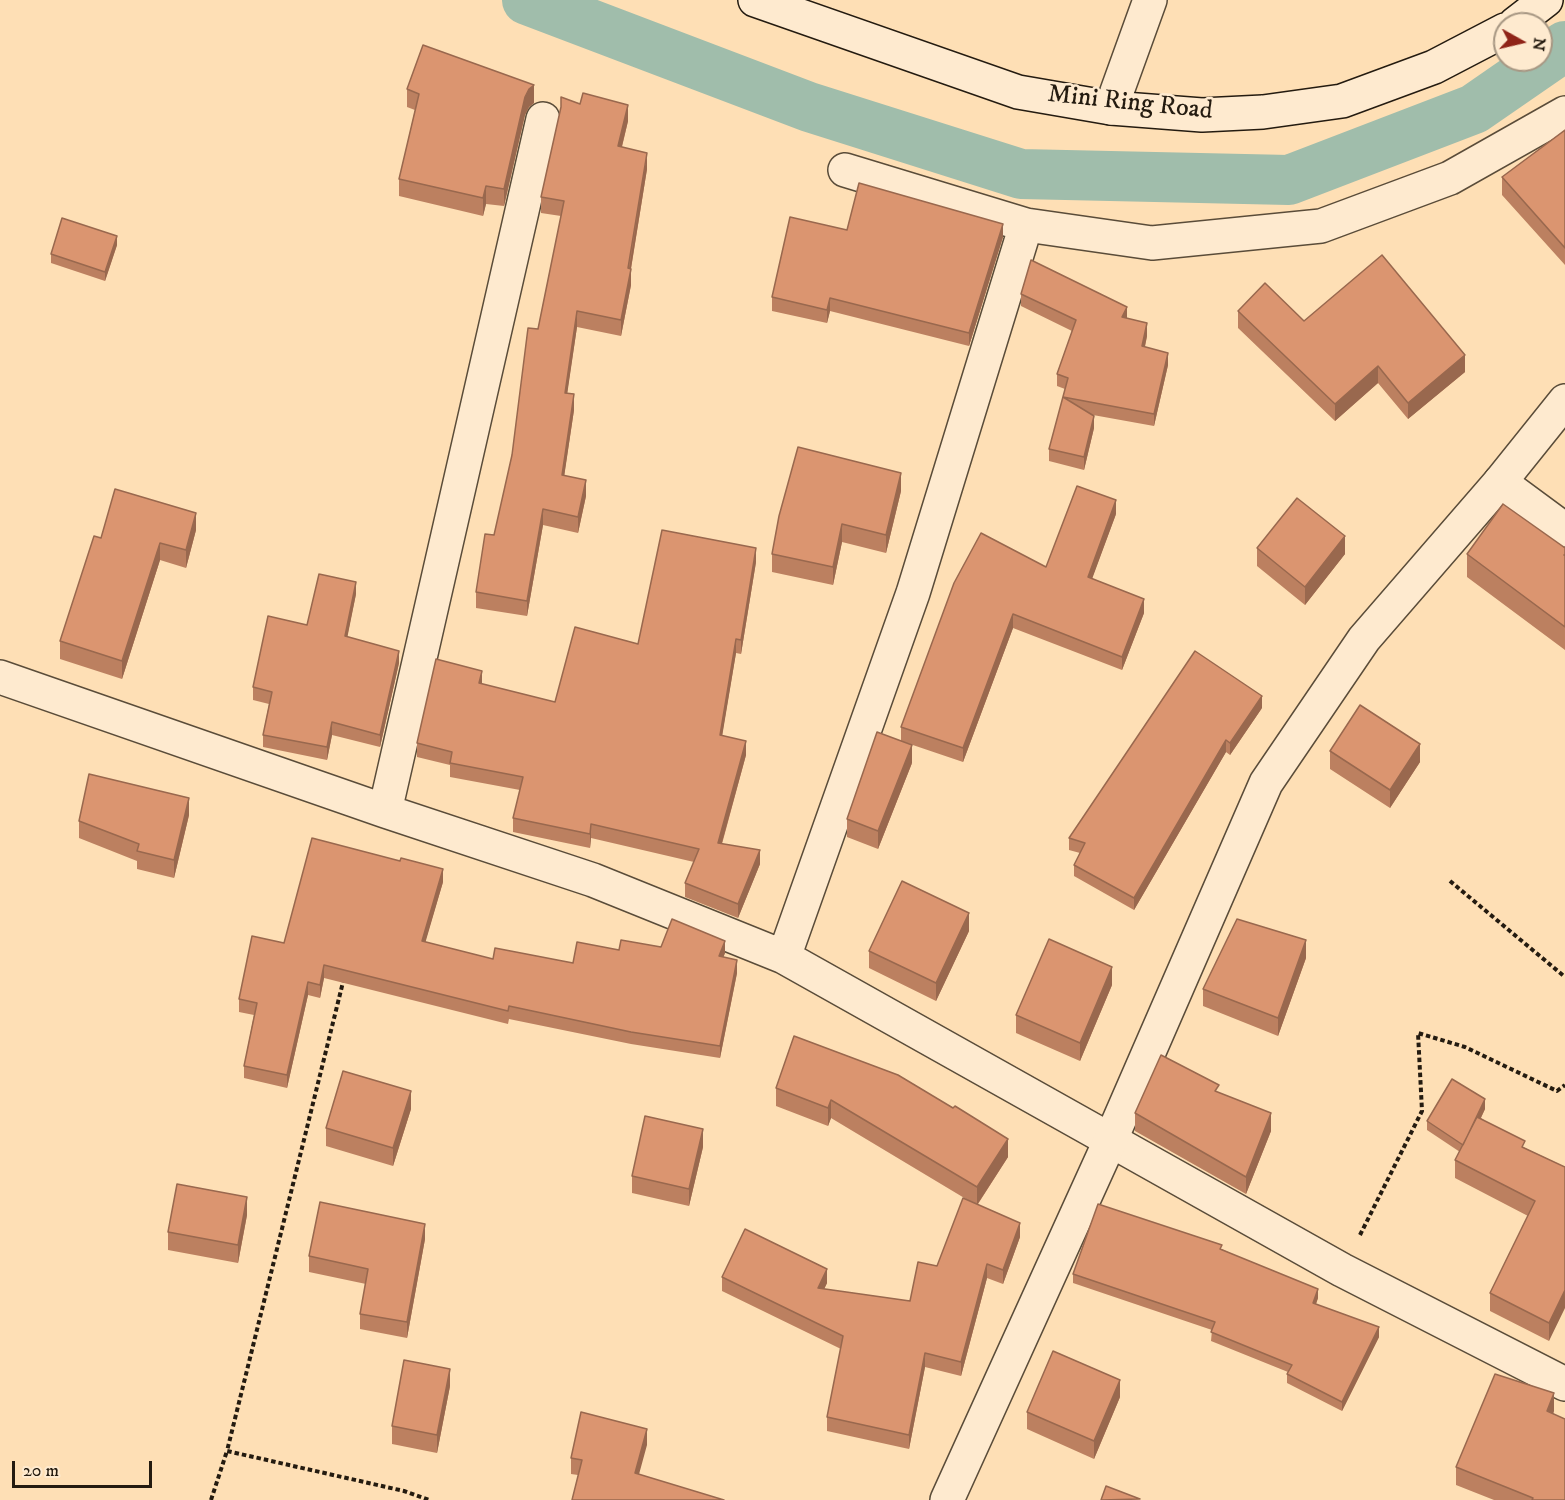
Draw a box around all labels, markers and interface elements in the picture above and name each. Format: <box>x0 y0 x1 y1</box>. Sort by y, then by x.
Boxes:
north arrow <box>1493 12 1553 72</box>
text: N <box>1528 36 1550 52</box>
street label: Mini Ring Road <box>1046 80 1214 128</box>
scale bar <box>15 1449 154 1487</box>
text: 20 m <box>23 1460 59 1482</box>

